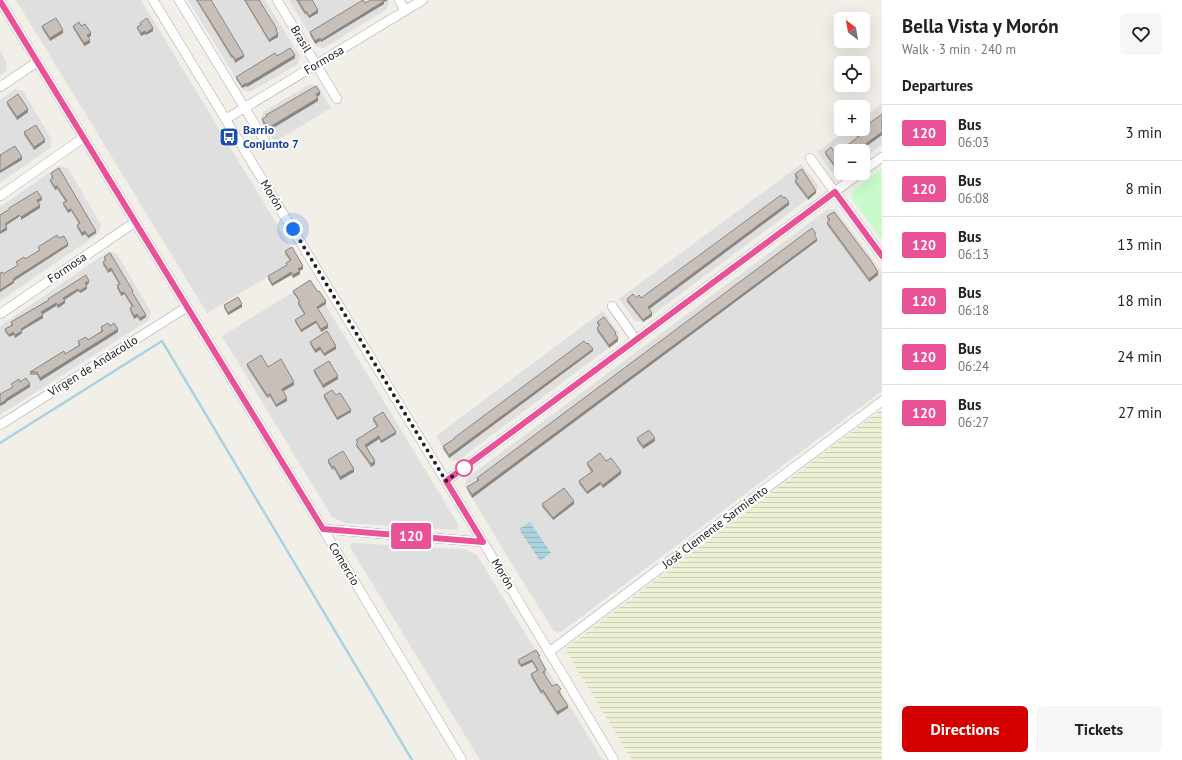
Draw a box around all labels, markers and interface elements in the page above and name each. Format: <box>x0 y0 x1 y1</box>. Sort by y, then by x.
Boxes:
north arrow <box>834 12 870 48</box>
map controls <box>834 12 870 180</box>
button: heart <box>1120 13 1162 55</box>
text: Bella Vista y Morón <box>902 14 1059 38</box>
street label: Brasil <box>288 23 316 55</box>
text: Walk · 3 min · 240 m <box>902 41 1016 58</box>
street label: Formosa <box>301 42 346 77</box>
button: locate <box>834 56 870 92</box>
text: Departures <box>902 76 973 95</box>
button: + <box>834 100 870 136</box>
text: Bus <box>958 115 981 134</box>
place label: Barrio Conjunto 7 <box>243 122 299 151</box>
text: 3 min <box>1125 123 1162 142</box>
text: 120 <box>912 124 936 142</box>
bus stop icon: Barrio Conjunto 7 <box>218 126 240 148</box>
text: 06:03 <box>958 134 989 151</box>
button: − <box>834 144 870 180</box>
text: Bus <box>958 171 981 190</box>
street label: Morón <box>257 177 287 213</box>
text: 8 min <box>1125 179 1162 198</box>
text: 120 <box>912 180 936 198</box>
text: 06:08 <box>958 190 989 207</box>
your location <box>283 219 303 239</box>
text: Bus <box>958 227 981 246</box>
text: 13 min <box>1117 235 1162 254</box>
text: 120 <box>912 236 936 254</box>
text: 06:13 <box>958 246 989 263</box>
street label: Formosa <box>44 249 89 286</box>
text: Bus <box>958 283 981 302</box>
text: 18 min <box>1117 291 1162 310</box>
text: 120 <box>912 292 936 310</box>
text: 06:18 <box>958 302 989 319</box>
street label: Virgen de Andacollo <box>44 332 140 400</box>
text: Bus <box>958 339 981 358</box>
text: 24 min <box>1117 347 1162 366</box>
text: 120 <box>912 348 936 366</box>
text: 06:24 <box>958 358 989 375</box>
text: Bus <box>958 395 981 414</box>
text: 27 min <box>1118 403 1162 422</box>
text: 120 <box>912 404 936 422</box>
text: 06:27 <box>958 414 989 431</box>
unlabelled marker <box>455 459 473 477</box>
street label: José Clemente Sarmiento <box>658 482 771 572</box>
line badge: 120 <box>388 523 434 549</box>
text: 120 <box>399 527 423 545</box>
street label: Comercio <box>326 539 363 588</box>
street label: Morón <box>488 556 518 592</box>
button: Directions <box>902 706 1028 752</box>
button: Tickets <box>1036 706 1162 752</box>

